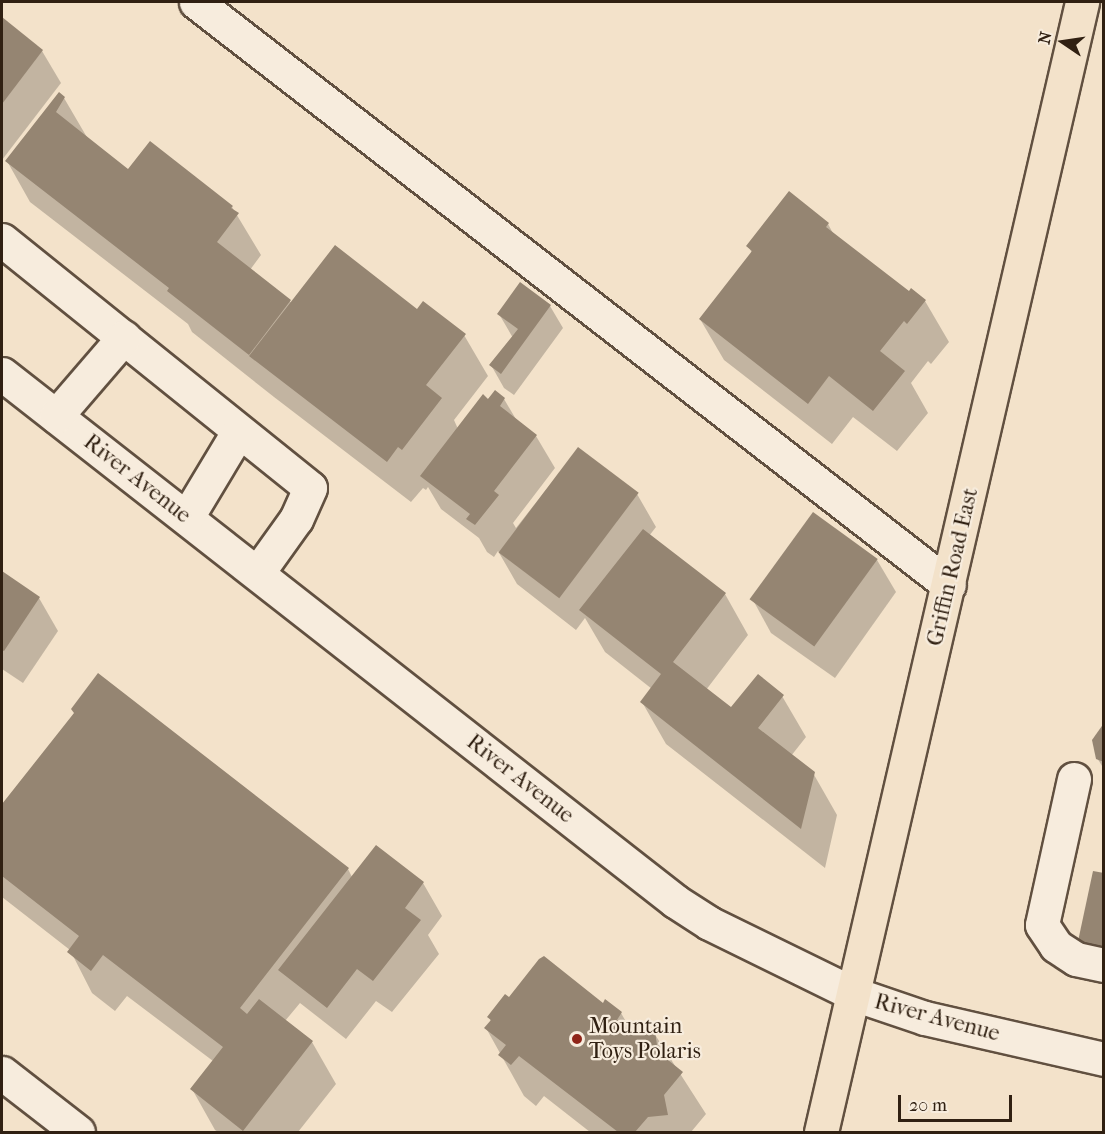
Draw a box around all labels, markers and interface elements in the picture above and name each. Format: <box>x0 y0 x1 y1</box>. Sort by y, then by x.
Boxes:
north arrow <box>1033 12 1093 72</box>
text: N <box>1034 30 1056 46</box>
street label: River Avenue <box>78 429 196 529</box>
street label: Griffin Road East <box>922 485 984 649</box>
street label: River Avenue <box>461 729 579 829</box>
street label: River Avenue <box>871 989 1003 1047</box>
place label: Mountain Toys Polaris <box>589 1013 701 1064</box>
marker: Mountain Toys Polaris <box>570 1032 584 1046</box>
scale bar <box>901 1083 1015 1121</box>
text: 20 m <box>909 1095 947 1116</box>

